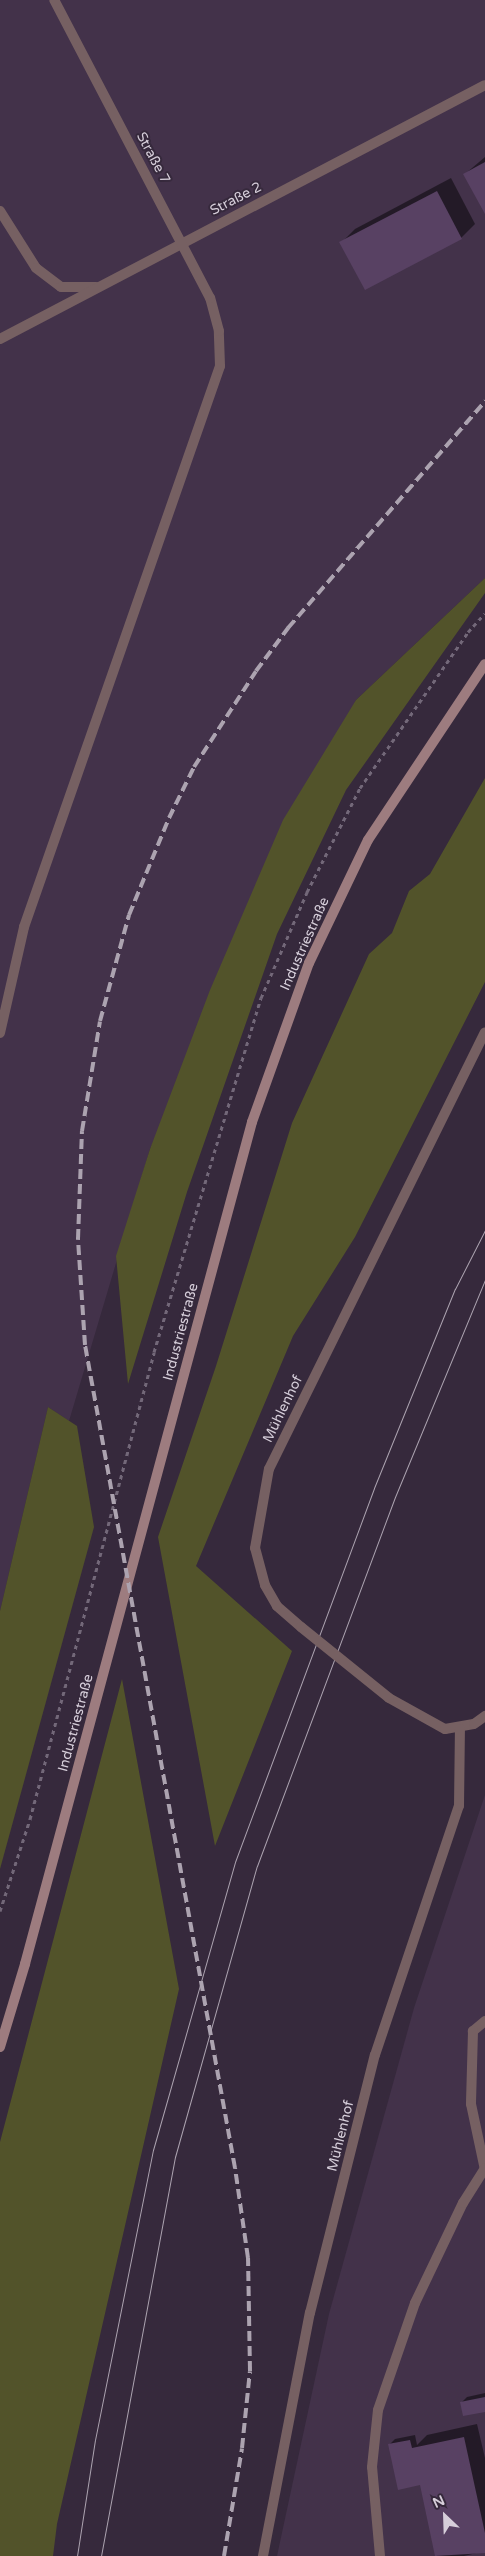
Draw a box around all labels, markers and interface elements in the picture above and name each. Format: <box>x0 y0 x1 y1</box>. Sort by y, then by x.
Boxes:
street label: Straße 7 <box>132 129 174 187</box>
street label: Straße 2 <box>207 179 265 219</box>
street label: Industriestraße <box>277 895 333 993</box>
street label: Industriestraße <box>160 1281 202 1383</box>
street label: Mühlenhof <box>260 1373 306 1445</box>
street label: Industriestraße <box>55 1672 97 1774</box>
street label: Mühlenhof <box>324 2099 358 2173</box>
north arrow <box>420 2491 470 2541</box>
text: N <box>430 2492 447 2512</box>

